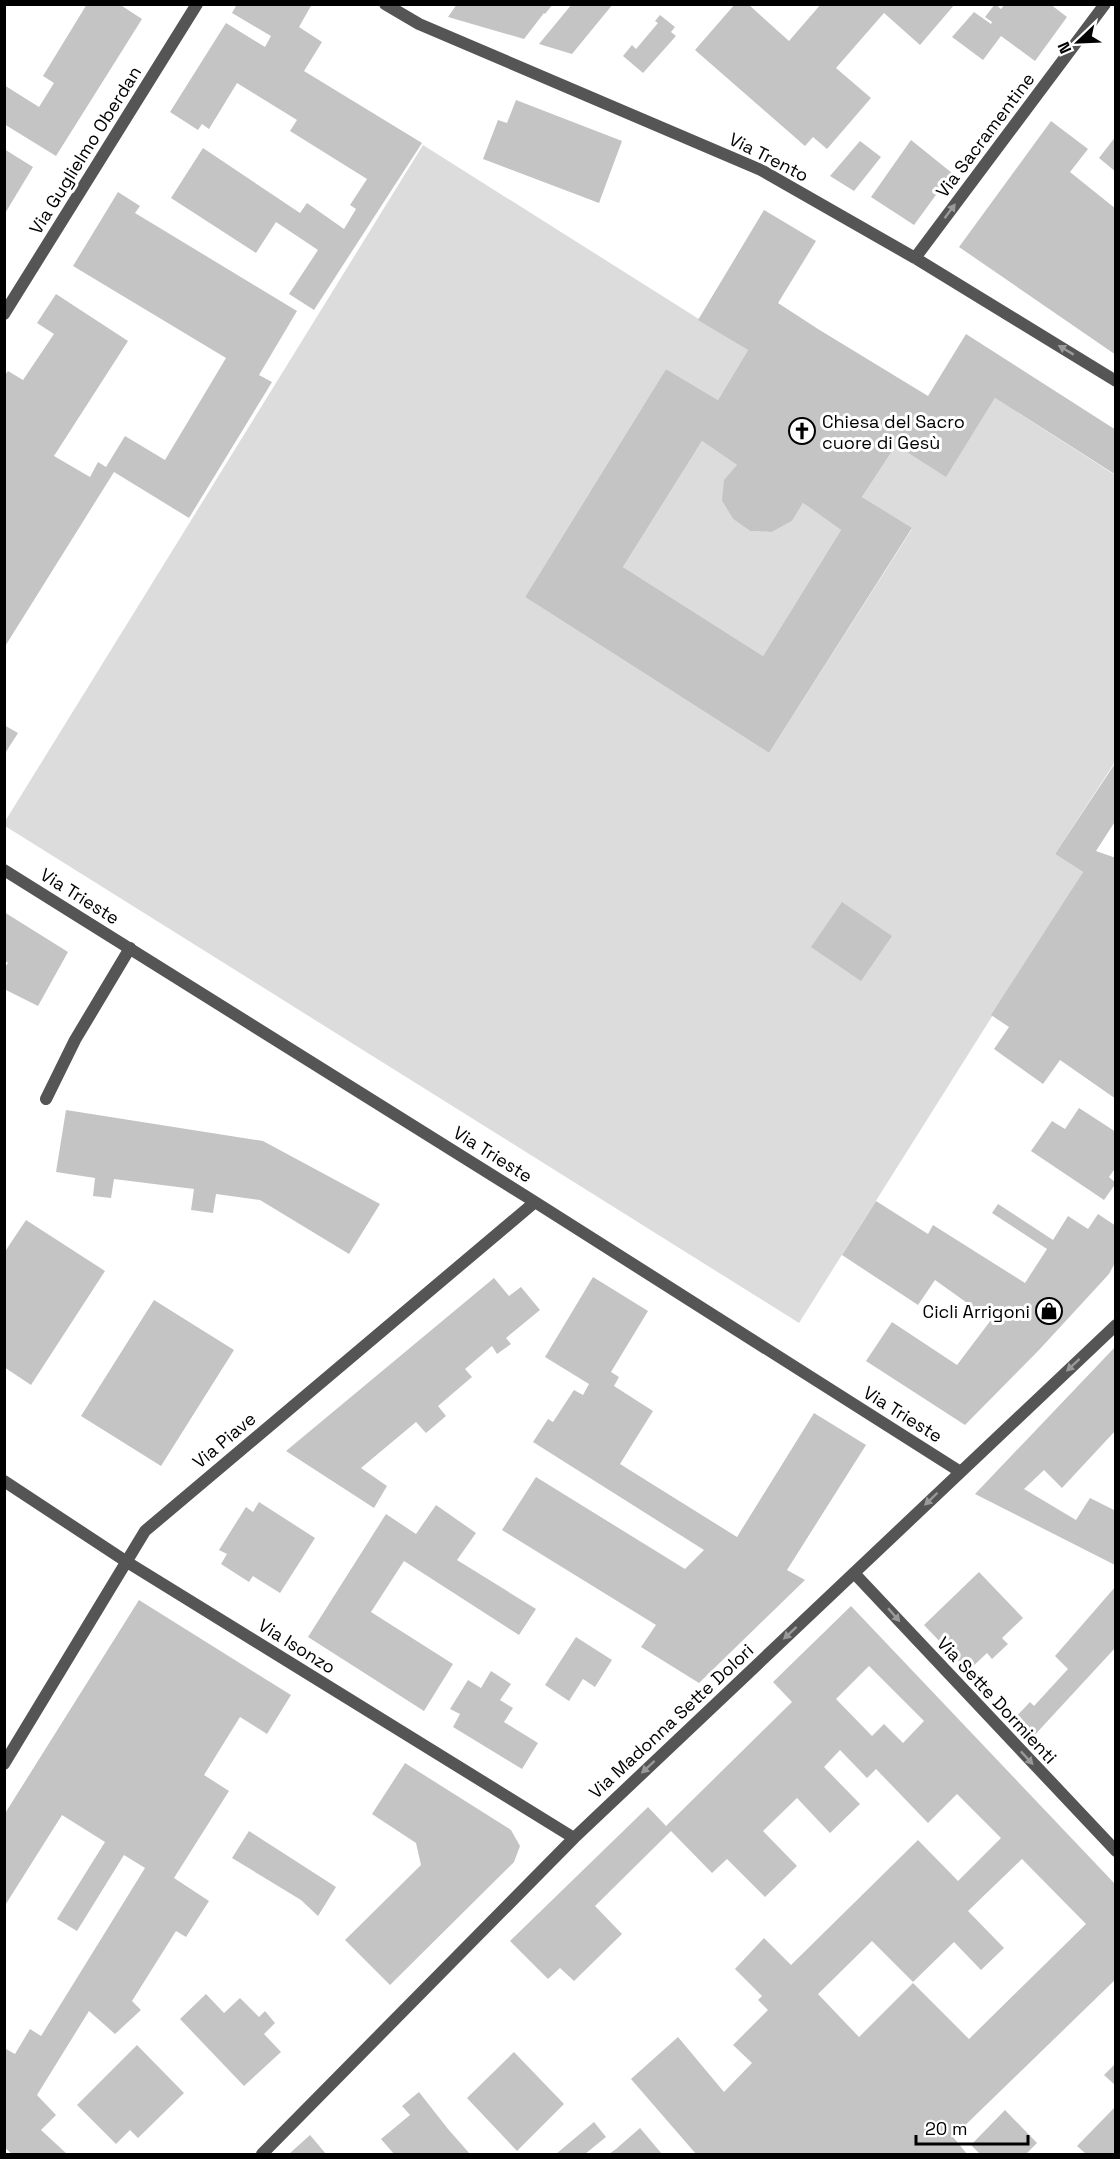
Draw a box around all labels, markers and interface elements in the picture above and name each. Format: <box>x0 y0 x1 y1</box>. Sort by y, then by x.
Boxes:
north arrow <box>1048 12 1108 72</box>
text: N <box>1053 39 1076 57</box>
street label: Via Guglielmo Oberdan <box>24 62 146 238</box>
street label: Via Sacramentine <box>931 68 1039 202</box>
street label: Via Trento <box>725 127 813 187</box>
one-way arrow <box>944 204 956 220</box>
one-way arrow <box>1058 345 1074 356</box>
place label: Chiesa del Sacro cuore di Gesù <box>822 410 965 454</box>
church icon: Chiesa del Sacro cuore di Gesù <box>787 416 817 446</box>
street label: Via Trieste <box>36 863 124 929</box>
street label: Via Trieste <box>449 1121 537 1187</box>
shop icon: Cicli Arrigoni <box>1034 1296 1064 1326</box>
place label: Cicli Arrigoni <box>923 1300 1030 1323</box>
one-way arrow <box>1065 1358 1080 1372</box>
street label: Via Trieste <box>859 1381 947 1447</box>
street label: Via Piave <box>188 1407 260 1473</box>
one-way arrow <box>924 1491 938 1505</box>
one-way arrow <box>888 1607 901 1623</box>
street label: Via Isonzo <box>254 1613 340 1679</box>
one-way arrow <box>783 1626 798 1639</box>
street label: Via Sette Dormienti <box>932 1632 1062 1768</box>
street label: Via Madonna Sette Dolori <box>584 1639 758 1803</box>
one-way arrow <box>1020 1750 1033 1765</box>
one-way arrow <box>641 1760 656 1774</box>
scale bar <box>916 2108 1028 2146</box>
text: 20 m <box>925 2117 968 2140</box>

